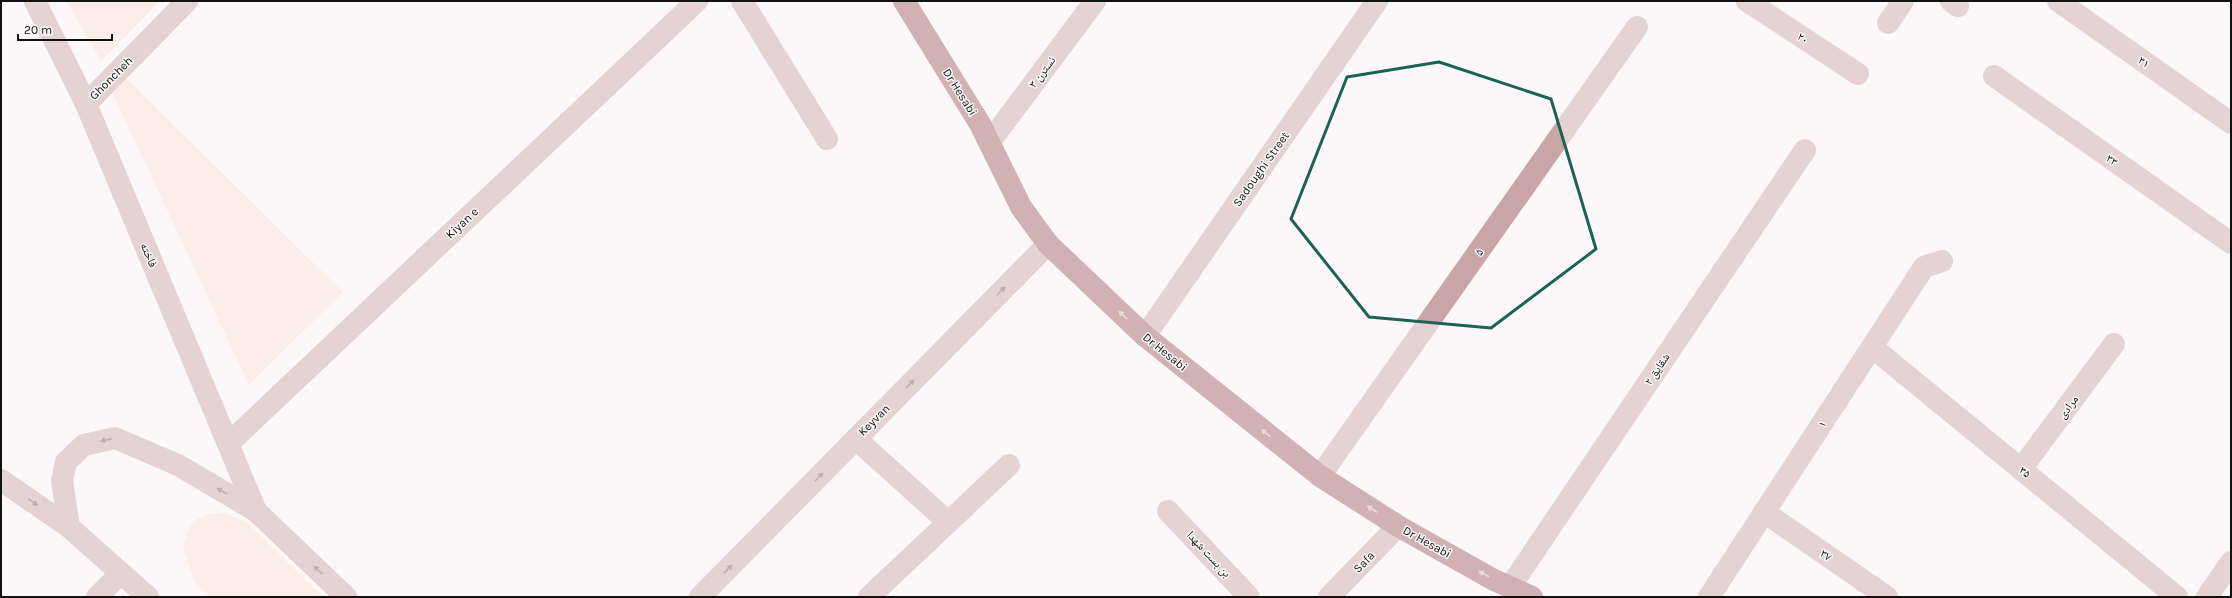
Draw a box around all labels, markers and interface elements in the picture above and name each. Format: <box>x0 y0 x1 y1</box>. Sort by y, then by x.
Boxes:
scale bar <box>18 16 112 42</box>
text: 20 m <box>24 23 52 37</box>
street label: ۲۰ <box>1795 29 1811 47</box>
street label: Ghoncheh <box>86 53 136 103</box>
street label: ۳۱ <box>2136 53 2152 71</box>
street label: نسترن ۳ <box>1026 54 1058 90</box>
street label: Dr Hesabi <box>940 66 980 118</box>
street label: Sadoughi Street <box>1230 128 1292 209</box>
street label: ۳۳ <box>2104 151 2120 169</box>
street label: Kiyan e <box>443 204 481 242</box>
street label: فاخته <box>138 241 160 269</box>
street label: ۵ <box>1472 246 1486 258</box>
one-way arrow <box>996 286 1006 296</box>
one-way arrow <box>1118 310 1128 320</box>
street label: Dr Hesabi <box>1140 330 1190 374</box>
street label: شقایق ۲ <box>1641 350 1673 388</box>
one-way arrow <box>905 379 915 389</box>
street label: مرادی <box>2055 393 2081 421</box>
street label: Keyvan <box>855 401 893 439</box>
street label: ۱ <box>1815 418 1829 430</box>
one-way arrow <box>1261 429 1272 438</box>
one-way arrow <box>99 437 112 443</box>
street label: ۳۵ <box>2016 463 2034 481</box>
one-way arrow <box>814 472 824 482</box>
one-way arrow <box>216 488 228 495</box>
one-way arrow <box>28 498 38 506</box>
one-way arrow <box>1366 506 1377 513</box>
street label: Dr Hesabi <box>1400 523 1454 561</box>
street label: بن بست شهدا <box>1184 528 1234 580</box>
street label: ۳۷ <box>1818 546 1835 564</box>
street label: Safa <box>1350 548 1378 576</box>
one-way arrow <box>723 564 733 574</box>
one-way arrow <box>313 565 323 575</box>
one-way arrow <box>1478 571 1490 578</box>

